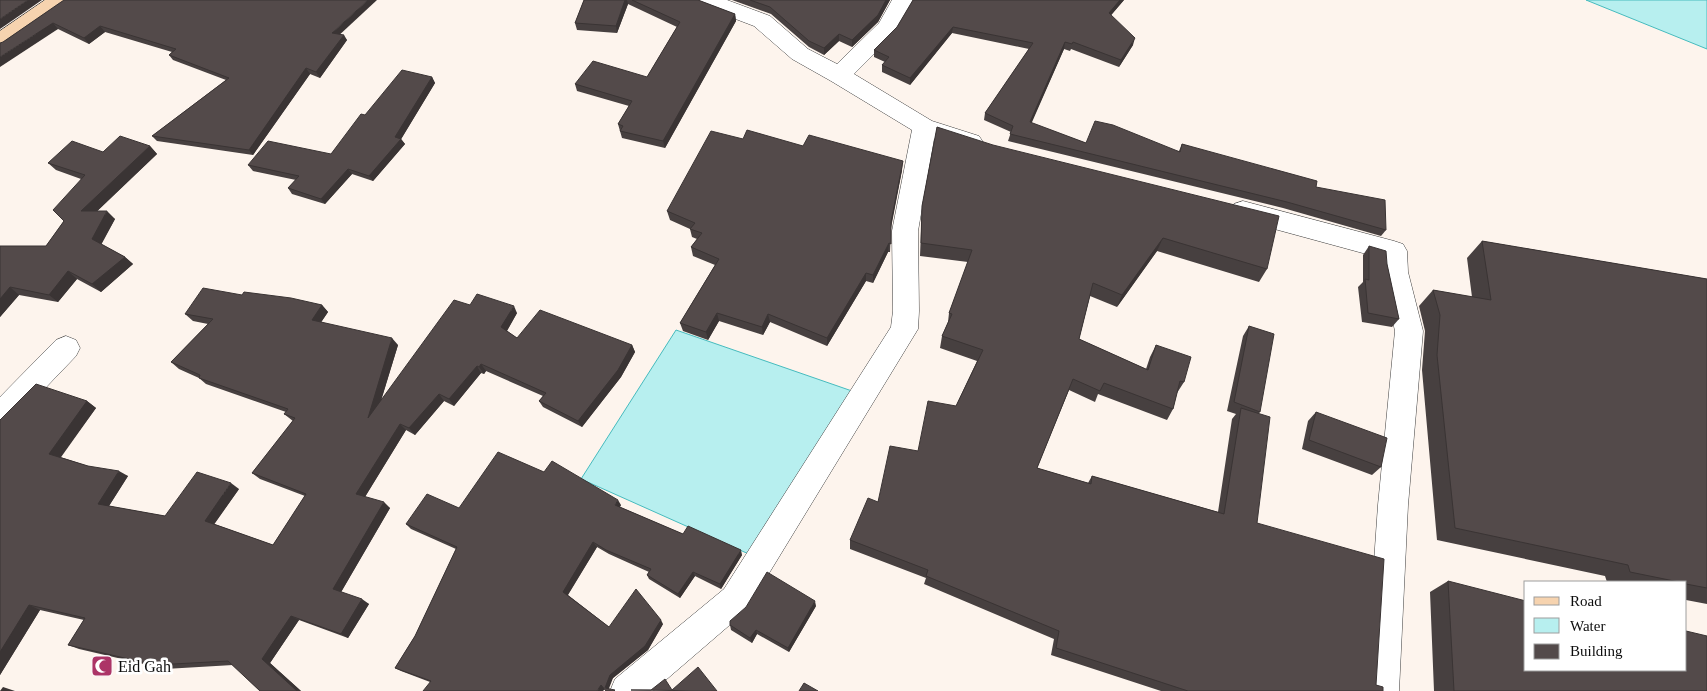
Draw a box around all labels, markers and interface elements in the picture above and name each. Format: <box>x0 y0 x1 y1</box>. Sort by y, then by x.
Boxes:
legend <box>1524 581 1687 671</box>
text: Road <box>1570 593 1602 609</box>
text: Water <box>1570 618 1605 634</box>
text: Building <box>1570 643 1623 659</box>
mosque icon: Eid Gah <box>90 654 114 678</box>
place label: Eid Gah <box>118 658 171 675</box>

